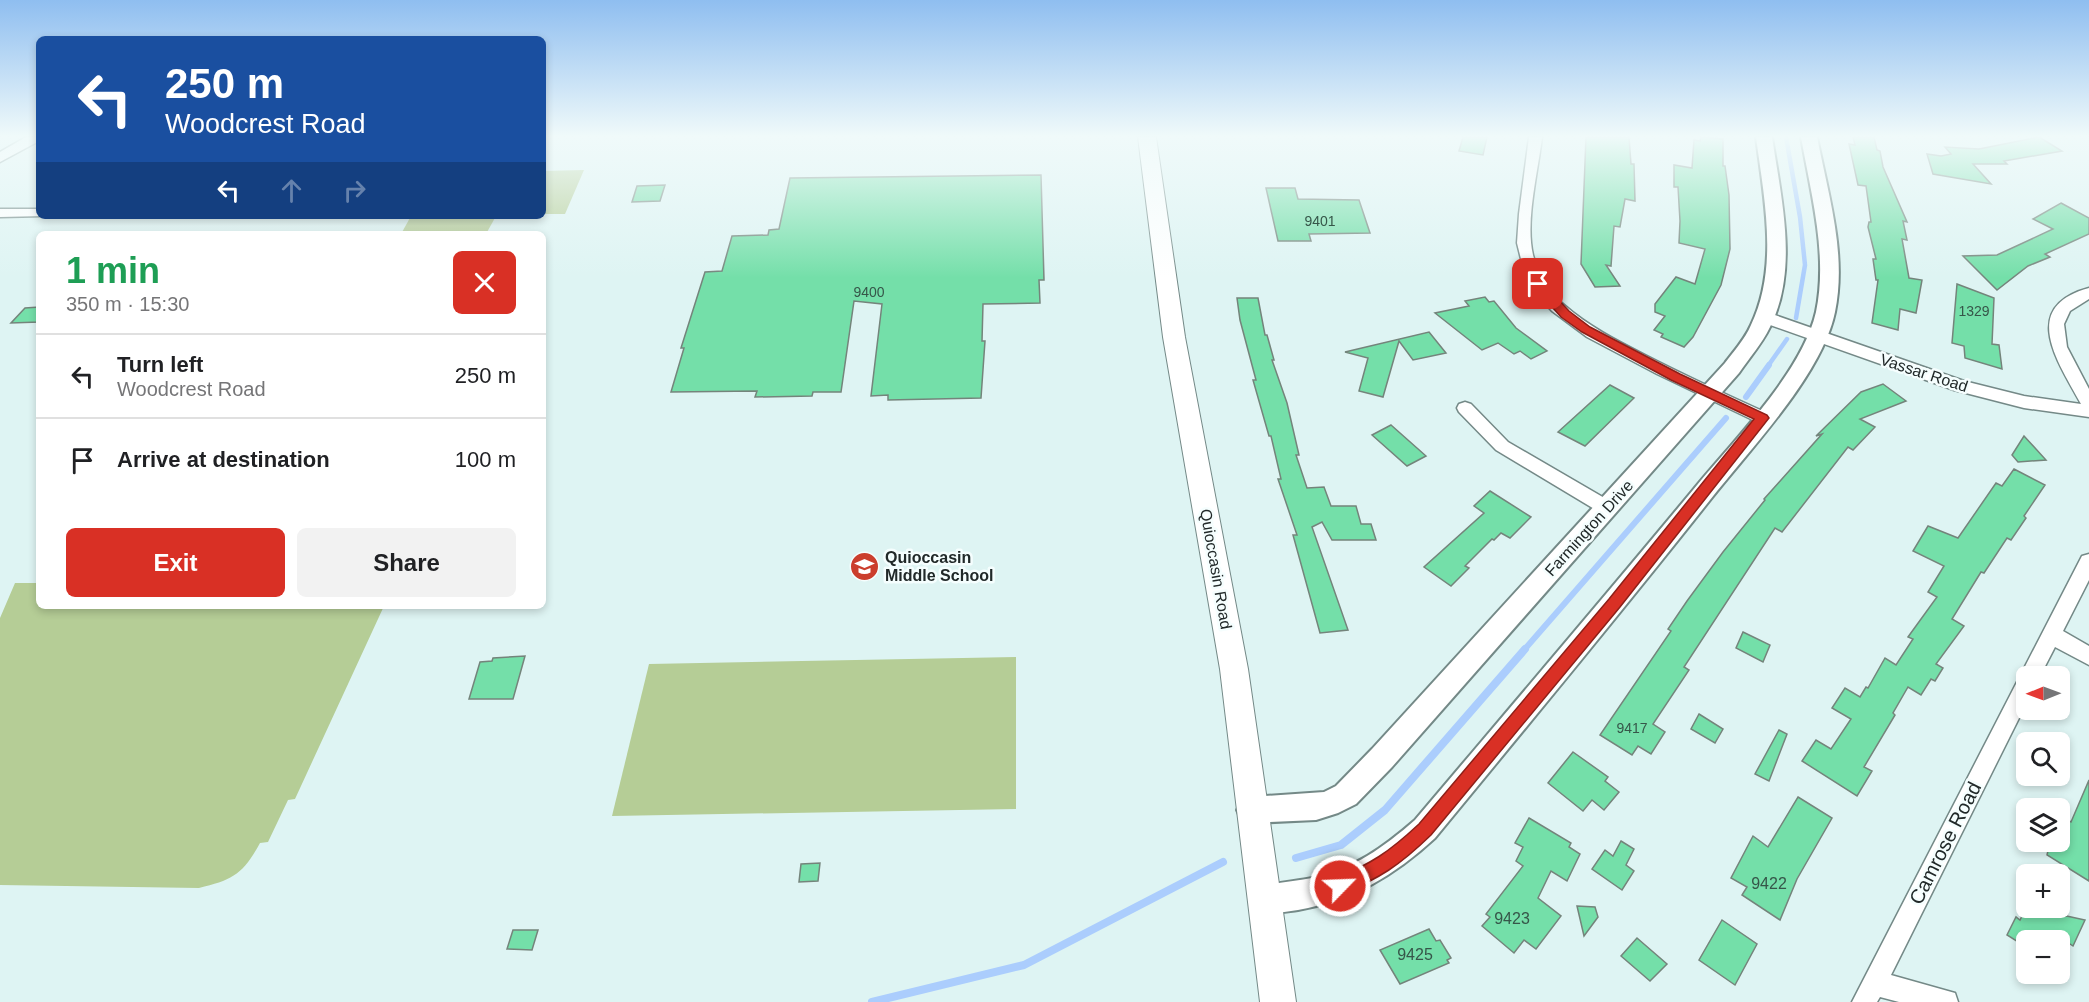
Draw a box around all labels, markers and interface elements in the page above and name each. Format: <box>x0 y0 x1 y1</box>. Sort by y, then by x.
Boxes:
icon: left <box>66 60 144 138</box>
text: 250 m <box>165 60 284 107</box>
text: Woodcrest Road <box>165 109 366 139</box>
icon: left <box>212 174 245 207</box>
icon: ahead <box>275 174 308 207</box>
icon: right <box>338 174 371 207</box>
house number: 9401 <box>1304 213 1336 229</box>
text: 1 min <box>66 250 160 291</box>
button: close <box>453 251 516 314</box>
pin <box>1512 258 1563 309</box>
icon: arrive <box>1521 267 1554 300</box>
house number: 9400 <box>853 284 885 300</box>
text: 350 m · 15:30 <box>66 293 189 315</box>
house number: 1329 <box>1958 303 1990 319</box>
street label: Vassar Road <box>1878 351 1970 395</box>
text: Turn left <box>117 352 203 377</box>
icon: left <box>66 360 99 393</box>
text: 250 m <box>455 363 516 388</box>
text: Woodcrest Road <box>117 378 266 400</box>
icon: arrive <box>66 444 99 477</box>
text: Arrive at destination <box>117 447 330 472</box>
text: 100 m <box>455 447 516 472</box>
street label: Farmington Drive <box>1542 477 1636 579</box>
street label: Quioccasin Road <box>1197 508 1235 630</box>
button: Exit <box>66 528 285 597</box>
button: Share <box>297 528 516 597</box>
place label: Quioccasin Middle School <box>885 549 993 584</box>
school or university icon: Quioccasin Middle School <box>848 550 880 582</box>
north arrow <box>2016 666 2070 720</box>
map controls <box>2016 666 2070 984</box>
house number: 9417 <box>1616 720 1648 736</box>
button: search <box>2016 732 2070 786</box>
street label: Camrose Road <box>1905 778 1985 908</box>
button: layers <box>2016 798 2070 852</box>
position arrow <box>1308 854 1372 918</box>
button: + <box>2016 864 2070 918</box>
house number: 9422 <box>1751 875 1787 892</box>
house number: 9423 <box>1494 910 1530 927</box>
button: − <box>2016 930 2070 984</box>
house number: 9425 <box>1397 946 1433 963</box>

